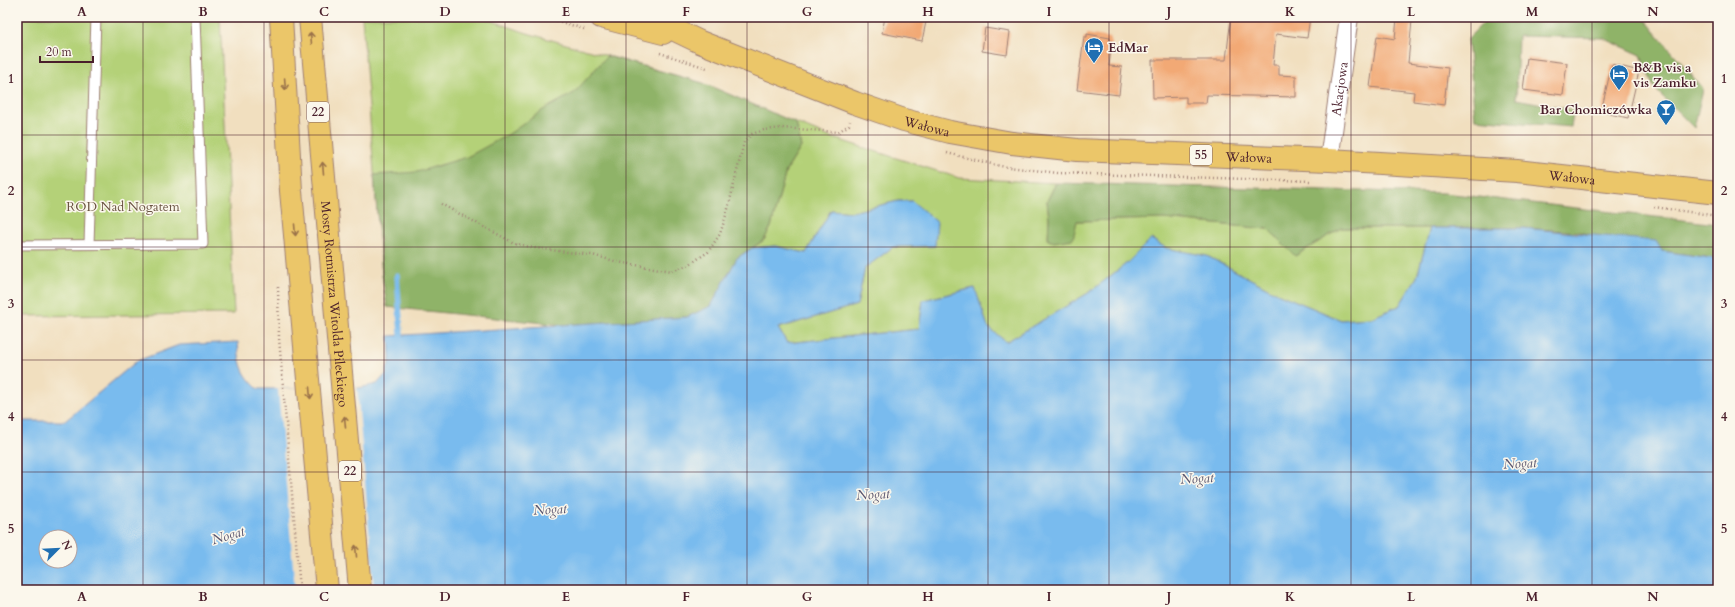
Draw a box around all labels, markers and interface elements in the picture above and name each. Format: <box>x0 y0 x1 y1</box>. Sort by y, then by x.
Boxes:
text: A <box>77 3 87 21</box>
text: B <box>198 3 208 21</box>
text: C <box>319 3 329 21</box>
text: D <box>439 3 451 21</box>
text: E <box>562 3 570 21</box>
text: F <box>682 3 690 21</box>
text: G <box>802 3 813 21</box>
text: H <box>922 3 934 21</box>
text: I <box>1046 3 1052 21</box>
text: J <box>1165 3 1172 21</box>
text: K <box>1285 3 1296 21</box>
text: L <box>1407 3 1416 21</box>
text: M <box>1526 3 1539 21</box>
text: N <box>1647 3 1659 21</box>
one-way arrow <box>308 32 315 45</box>
hotel icon: EdMar <box>1083 36 1105 64</box>
scale bar <box>40 38 93 64</box>
place label: EdMar <box>1108 39 1149 57</box>
text: 20 m <box>46 44 73 60</box>
place label: B&B vis a vis Zamku <box>1633 59 1697 92</box>
street label: Akacjowa <box>1327 60 1353 117</box>
hotel icon: B&B vis a vis Zamku <box>1608 63 1630 91</box>
text: 1 <box>8 70 14 88</box>
text: 1 <box>1721 70 1727 88</box>
one-way arrow <box>281 77 288 90</box>
bar icon: Bar Chomiczówka <box>1655 98 1677 126</box>
place label: Bar Chomiczówka <box>1540 101 1653 119</box>
road number: 22 <box>307 102 329 122</box>
street label: Wałowa <box>901 112 952 142</box>
road number: 55 <box>1190 145 1212 165</box>
street label: Wałowa <box>1224 148 1273 168</box>
one-way arrow <box>319 162 326 175</box>
street label: Wałowa <box>1547 166 1597 190</box>
text: 2 <box>8 182 15 200</box>
text: 2 <box>1721 182 1728 200</box>
park label: ROD Nad Nogatem <box>66 198 180 216</box>
street label: Mosty Rotmistrza Witolda Pileckiego <box>316 200 352 408</box>
one-way arrow <box>291 223 299 236</box>
text: 3 <box>8 295 15 313</box>
text: 3 <box>1721 295 1728 313</box>
one-way arrow <box>307 386 314 399</box>
text: 4 <box>8 408 15 426</box>
text: 4 <box>1721 408 1728 426</box>
one-way arrow <box>342 416 349 429</box>
water label: Nogat <box>1503 453 1538 474</box>
road number: 22 <box>339 461 361 481</box>
water label: Nogat <box>1180 468 1215 489</box>
water label: Nogat <box>856 484 891 505</box>
water label: Nogat <box>533 499 568 520</box>
text: 5 <box>8 520 14 538</box>
text: 5 <box>1721 520 1727 538</box>
water label: Nogat <box>209 521 248 549</box>
north arrow <box>38 529 78 569</box>
text: N <box>58 538 76 553</box>
one-way arrow <box>353 545 360 558</box>
text: A <box>77 588 87 606</box>
text: B <box>198 588 208 606</box>
text: C <box>319 588 329 606</box>
text: D <box>439 588 451 606</box>
text: E <box>562 588 570 606</box>
text: F <box>682 588 690 606</box>
text: G <box>802 588 813 606</box>
text: H <box>922 588 934 606</box>
text: I <box>1046 588 1052 606</box>
text: J <box>1165 588 1172 606</box>
text: K <box>1285 588 1296 606</box>
text: L <box>1407 588 1416 606</box>
text: M <box>1526 588 1539 606</box>
text: N <box>1647 588 1659 606</box>

